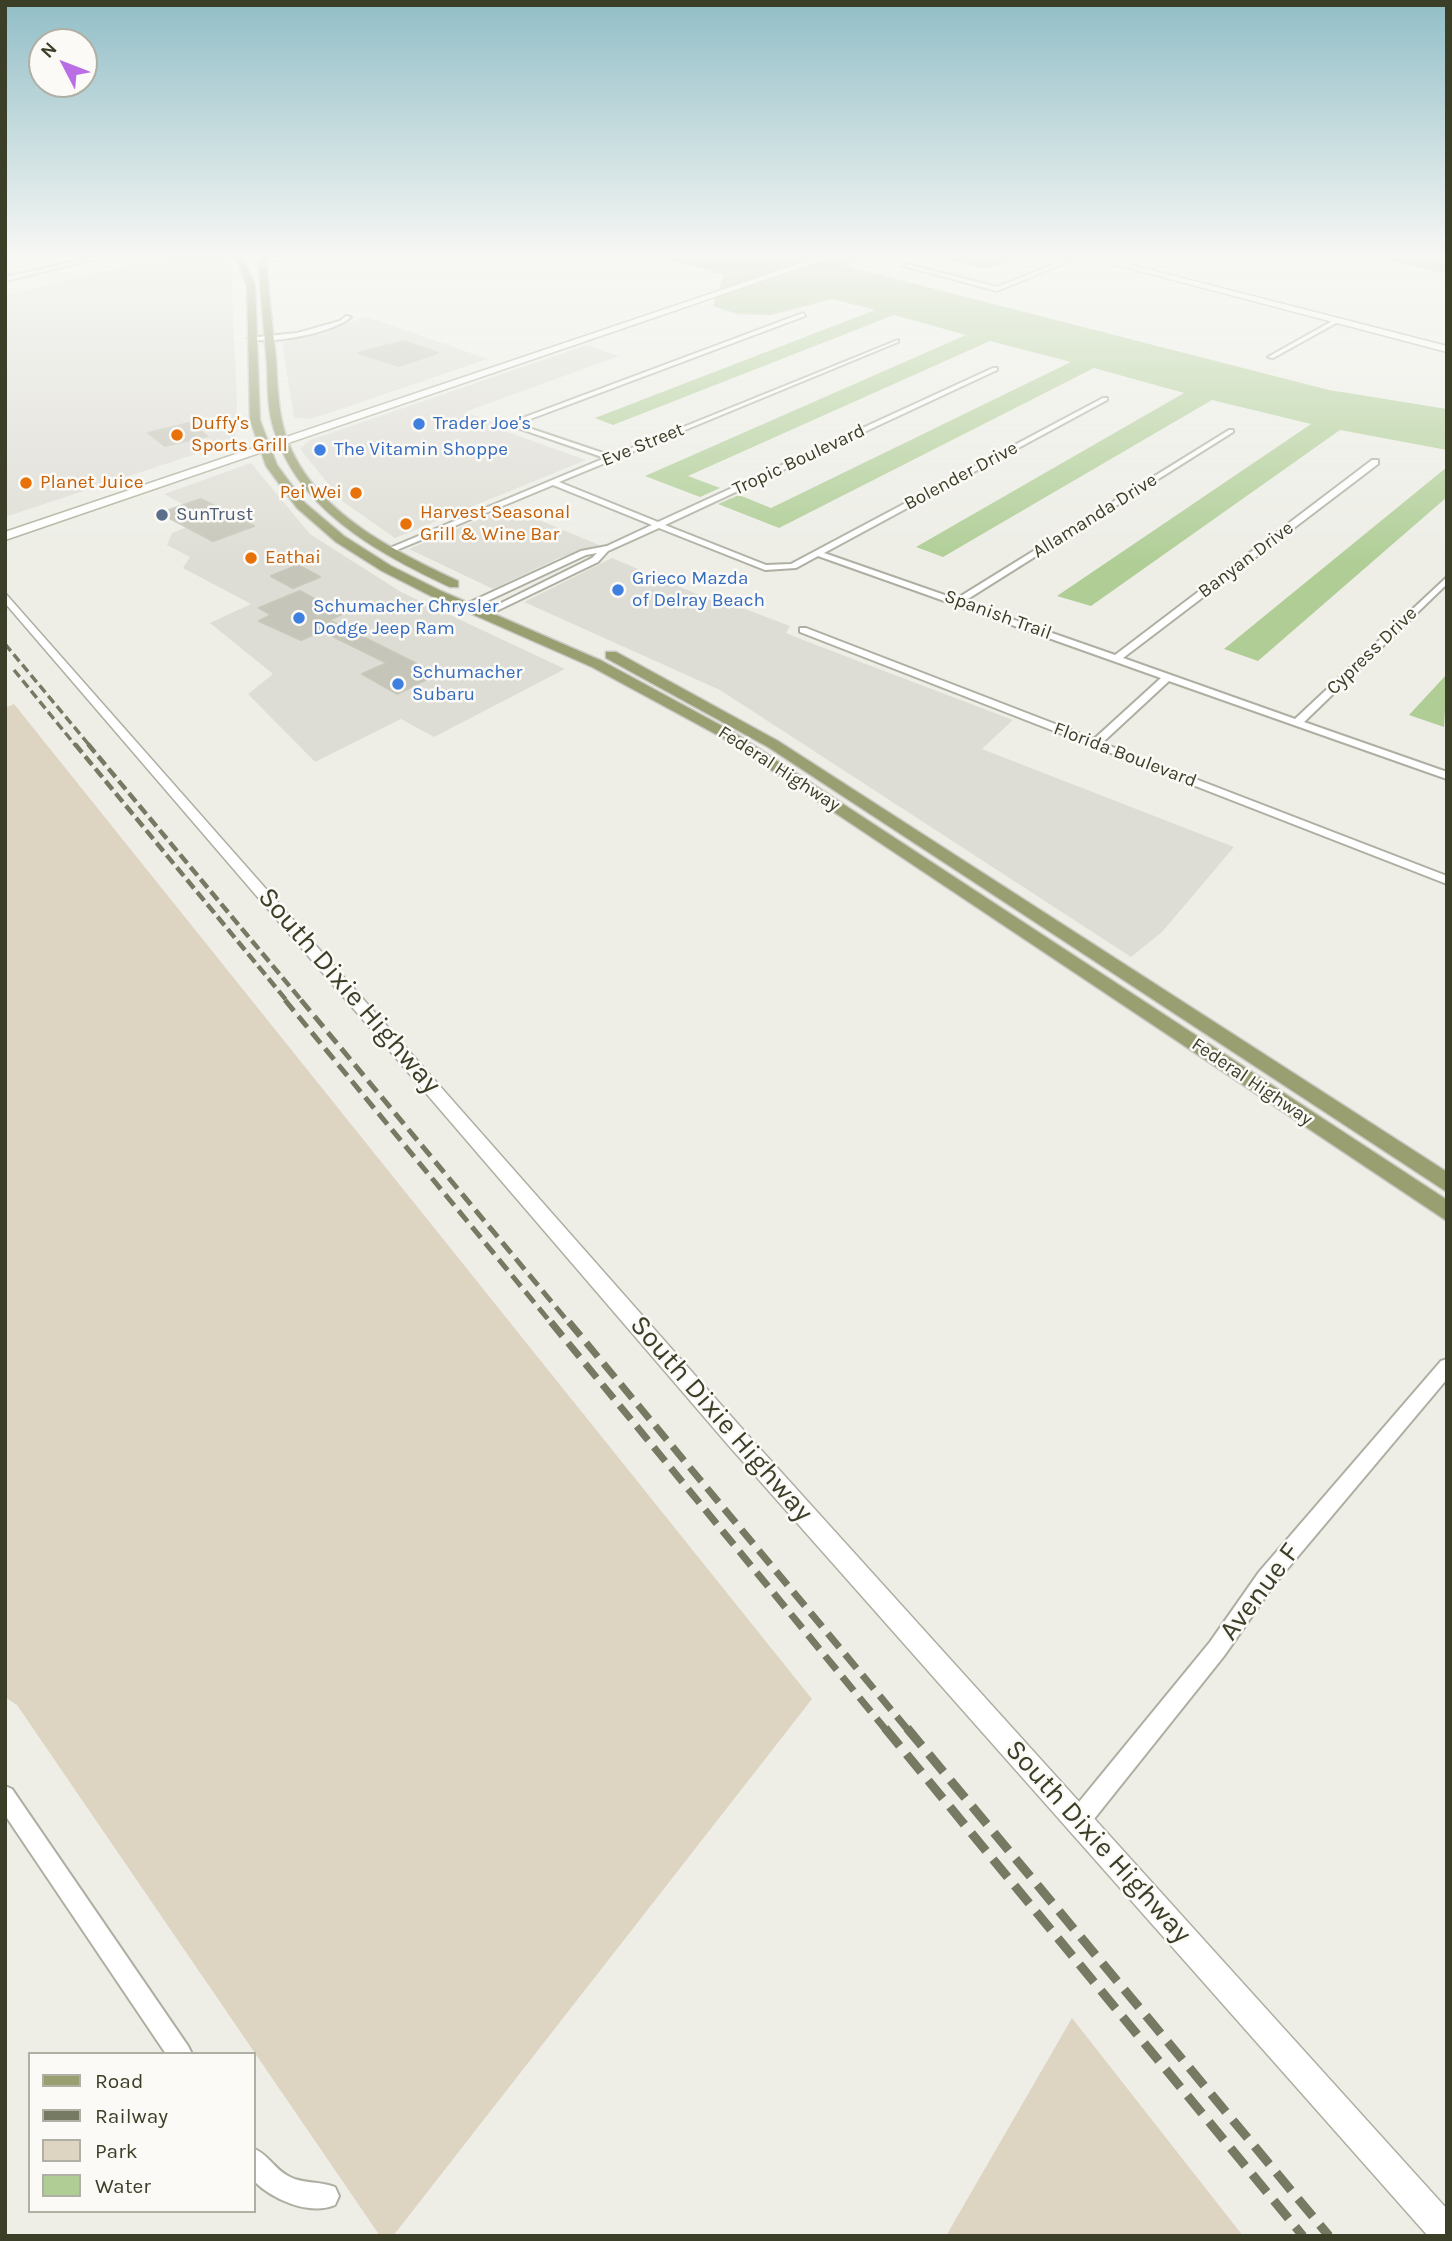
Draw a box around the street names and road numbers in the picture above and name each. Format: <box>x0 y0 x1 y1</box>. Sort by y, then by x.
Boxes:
street label: Eve Street <box>599 418 687 472</box>
street label: Tropic Boulevard <box>729 419 869 501</box>
street label: Bolender Drive <box>900 436 1022 516</box>
street label: Allamanda Drive <box>1029 469 1161 563</box>
street label: Banyan Drive <box>1194 517 1298 603</box>
street label: Spanish Trail <box>941 585 1055 645</box>
street label: Cypress Drive <box>1322 602 1422 700</box>
street label: Florida Boulevard <box>1050 717 1200 793</box>
street label: Federal Highway <box>714 721 844 817</box>
street label: South Dixie Highway <box>250 881 448 1101</box>
street label: Federal Highway <box>1187 1033 1317 1131</box>
street label: South Dixie Highway <box>622 1309 820 1529</box>
street label: Avenue F <box>1212 1537 1308 1647</box>
street label: South Dixie Highway <box>998 1733 1198 1951</box>

